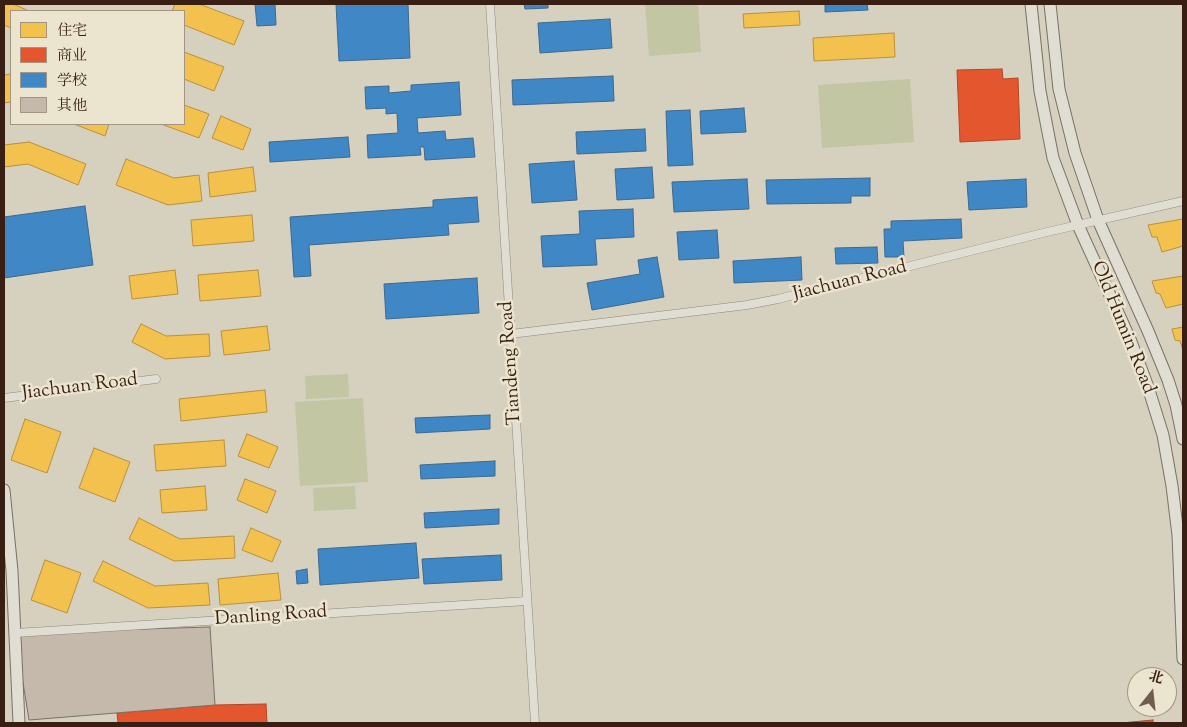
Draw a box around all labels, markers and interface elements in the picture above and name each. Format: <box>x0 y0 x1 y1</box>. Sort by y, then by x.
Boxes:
legend <box>10 10 185 125</box>
text: 住宅 <box>57 21 87 42</box>
text: 商业 <box>57 46 87 67</box>
text: 学校 <box>57 71 87 92</box>
text: 其他 <box>57 96 87 117</box>
street label: Jiachuan Road <box>791 257 909 307</box>
street label: Old Humin Road <box>1085 258 1159 398</box>
street label: Tiandeng Road <box>496 300 528 426</box>
street label: Jiachuan Road <box>21 370 139 406</box>
street label: Danling Road <box>214 602 328 632</box>
north arrow <box>1127 667 1177 717</box>
text: 北 <box>1146 667 1165 690</box>

